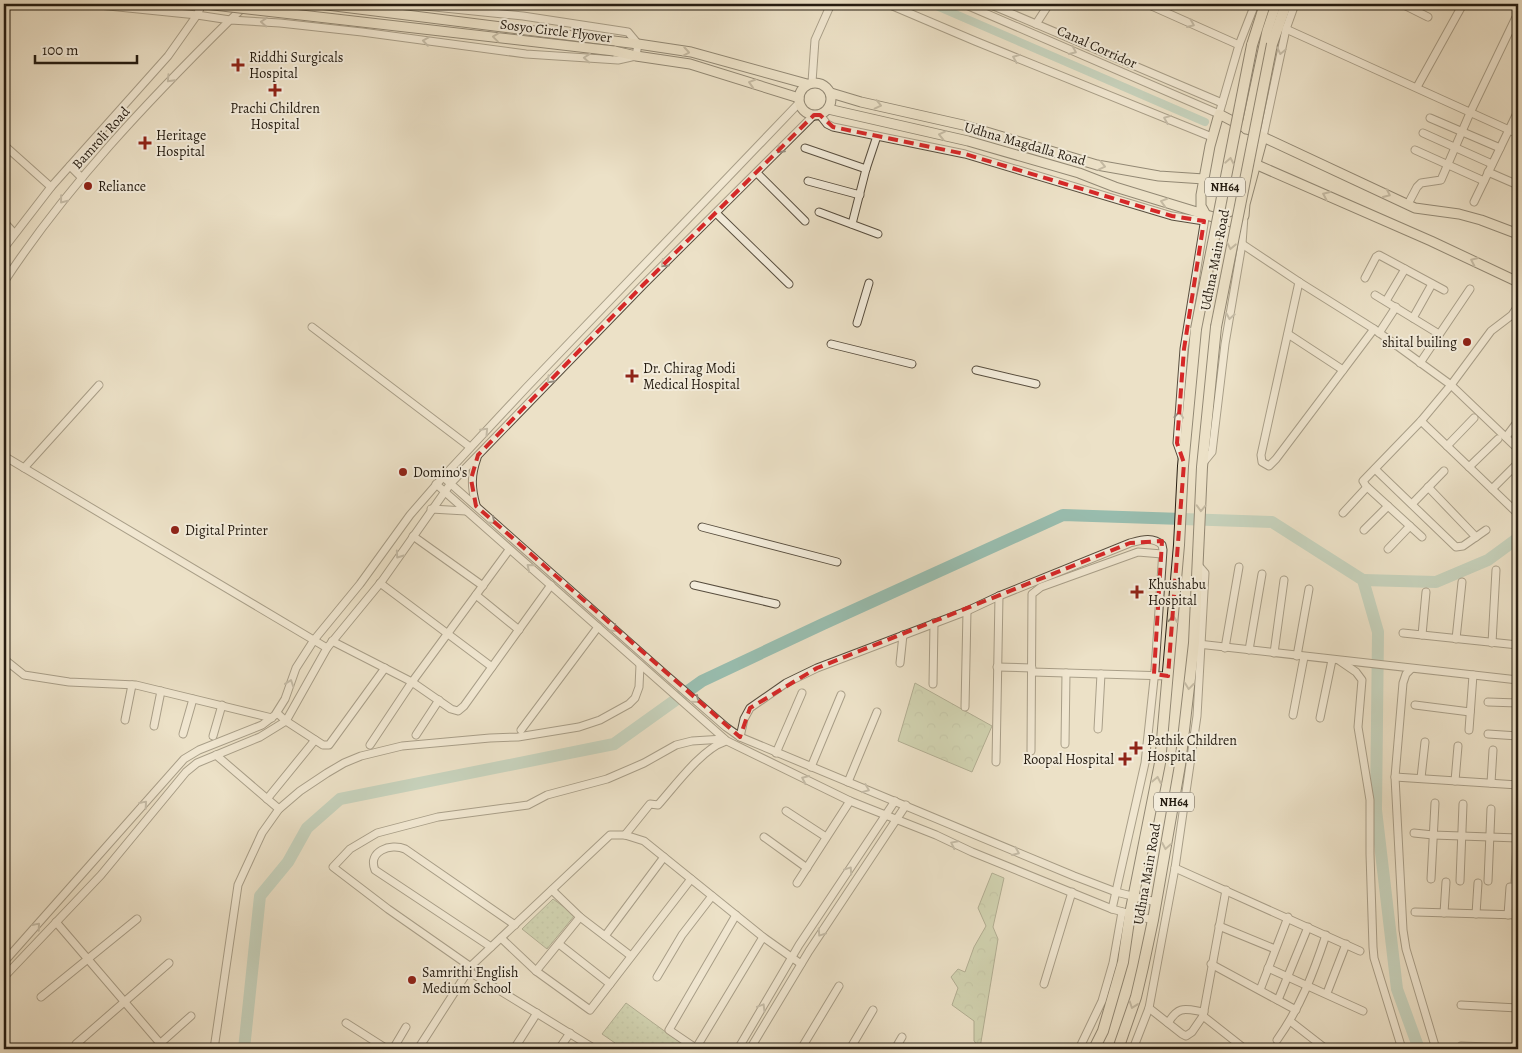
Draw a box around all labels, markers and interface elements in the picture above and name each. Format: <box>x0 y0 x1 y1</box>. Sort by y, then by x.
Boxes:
street label: Sosyo Circle Flyover <box>499 15 614 47</box>
one-way arrow <box>260 17 268 28</box>
one-way arrow <box>1186 18 1195 29</box>
street label: Canal Corridor <box>1054 21 1141 73</box>
scale bar <box>35 32 138 64</box>
one-way arrow <box>492 32 500 43</box>
one-way arrow <box>421 36 429 47</box>
text: 100 m <box>42 40 79 60</box>
one-way arrow <box>1068 45 1077 56</box>
one-way arrow <box>681 46 690 56</box>
one-way arrow <box>1277 46 1287 55</box>
place label: Riddhi Surgicals Hospital <box>249 48 343 83</box>
one-way arrow <box>583 53 591 64</box>
one-way arrow <box>1013 54 1021 64</box>
marker: Riddhi Surgicals Hospital <box>231 58 245 72</box>
one-way arrow <box>167 73 176 82</box>
one-way arrow <box>749 79 757 89</box>
marker: Prachi Children Hospital <box>268 83 282 97</box>
place label: Prachi Children Hospital <box>230 99 320 134</box>
one-way arrow <box>873 100 882 110</box>
street label: Bamroli Road <box>68 102 134 173</box>
one-way arrow <box>1163 114 1172 125</box>
street label: Udhna Magdalla Road <box>962 118 1088 171</box>
place label: Heritage Hospital <box>156 126 206 161</box>
one-way arrow <box>938 130 946 141</box>
marker: Heritage Hospital <box>138 136 152 150</box>
one-way arrow <box>777 144 786 153</box>
one-way arrow <box>1224 156 1234 165</box>
one-way arrow <box>1098 160 1107 171</box>
place label: Reliance <box>98 177 146 196</box>
road number: NH64 <box>1205 178 1245 196</box>
marker: Reliance <box>82 180 94 192</box>
one-way arrow <box>1381 188 1390 198</box>
one-way arrow <box>1322 190 1331 201</box>
one-way arrow <box>59 195 68 204</box>
one-way arrow <box>1161 198 1169 208</box>
street label: Udhna Main Road <box>1196 207 1234 312</box>
one-way arrow <box>1227 242 1237 251</box>
one-way arrow <box>1470 257 1479 268</box>
one-way arrow <box>661 258 670 267</box>
one-way arrow <box>1225 312 1235 321</box>
place label: shital builing <box>1382 333 1457 352</box>
marker: shital builing <box>1461 336 1473 348</box>
place label: Dr. Chirag Modi Medical Hospital <box>643 359 740 394</box>
marker: Dr. Chirag Modi Medical Hospital <box>625 369 639 383</box>
one-way arrow <box>547 374 556 383</box>
one-way arrow <box>1173 411 1184 419</box>
one-way arrow <box>479 428 488 437</box>
place label: Domino's <box>413 463 467 482</box>
marker: Domino's <box>397 466 409 478</box>
one-way arrow <box>1196 505 1206 513</box>
one-way arrow <box>487 515 496 524</box>
place label: Digital Printer <box>185 521 269 540</box>
marker: Digital Printer <box>169 524 181 536</box>
one-way arrow <box>396 550 405 559</box>
one-way arrow <box>527 564 536 573</box>
place label: Khushabu Hospital <box>1148 575 1207 610</box>
marker: Khushabu Hospital <box>1130 585 1144 599</box>
one-way arrow <box>1167 614 1178 622</box>
one-way arrow <box>608 623 617 632</box>
one-way arrow <box>284 680 294 688</box>
one-way arrow <box>1184 682 1195 690</box>
one-way arrow <box>690 694 699 703</box>
place label: Pathik Children Hospital <box>1147 731 1237 766</box>
marker: Pathik Children Hospital <box>1129 741 1143 755</box>
place label: Roopal Hospital <box>1023 750 1115 769</box>
marker: Roopal Hospital <box>1118 752 1132 766</box>
one-way arrow <box>801 775 810 785</box>
one-way arrow <box>1151 776 1161 785</box>
one-way arrow <box>861 783 870 793</box>
road number: NH64 <box>1154 792 1194 812</box>
one-way arrow <box>139 801 147 810</box>
street label: Udhna Main Road <box>1129 821 1165 926</box>
one-way arrow <box>950 839 959 850</box>
one-way arrow <box>1162 842 1172 851</box>
one-way arrow <box>1011 846 1020 856</box>
one-way arrow <box>843 866 852 876</box>
one-way arrow <box>31 923 40 932</box>
one-way arrow <box>818 928 827 937</box>
place label: Samrithi English Medium School <box>422 963 519 998</box>
marker: Samrithi English Medium School <box>406 974 418 986</box>
one-way arrow <box>1129 1001 1139 1009</box>
one-way arrow <box>756 1004 766 1013</box>

